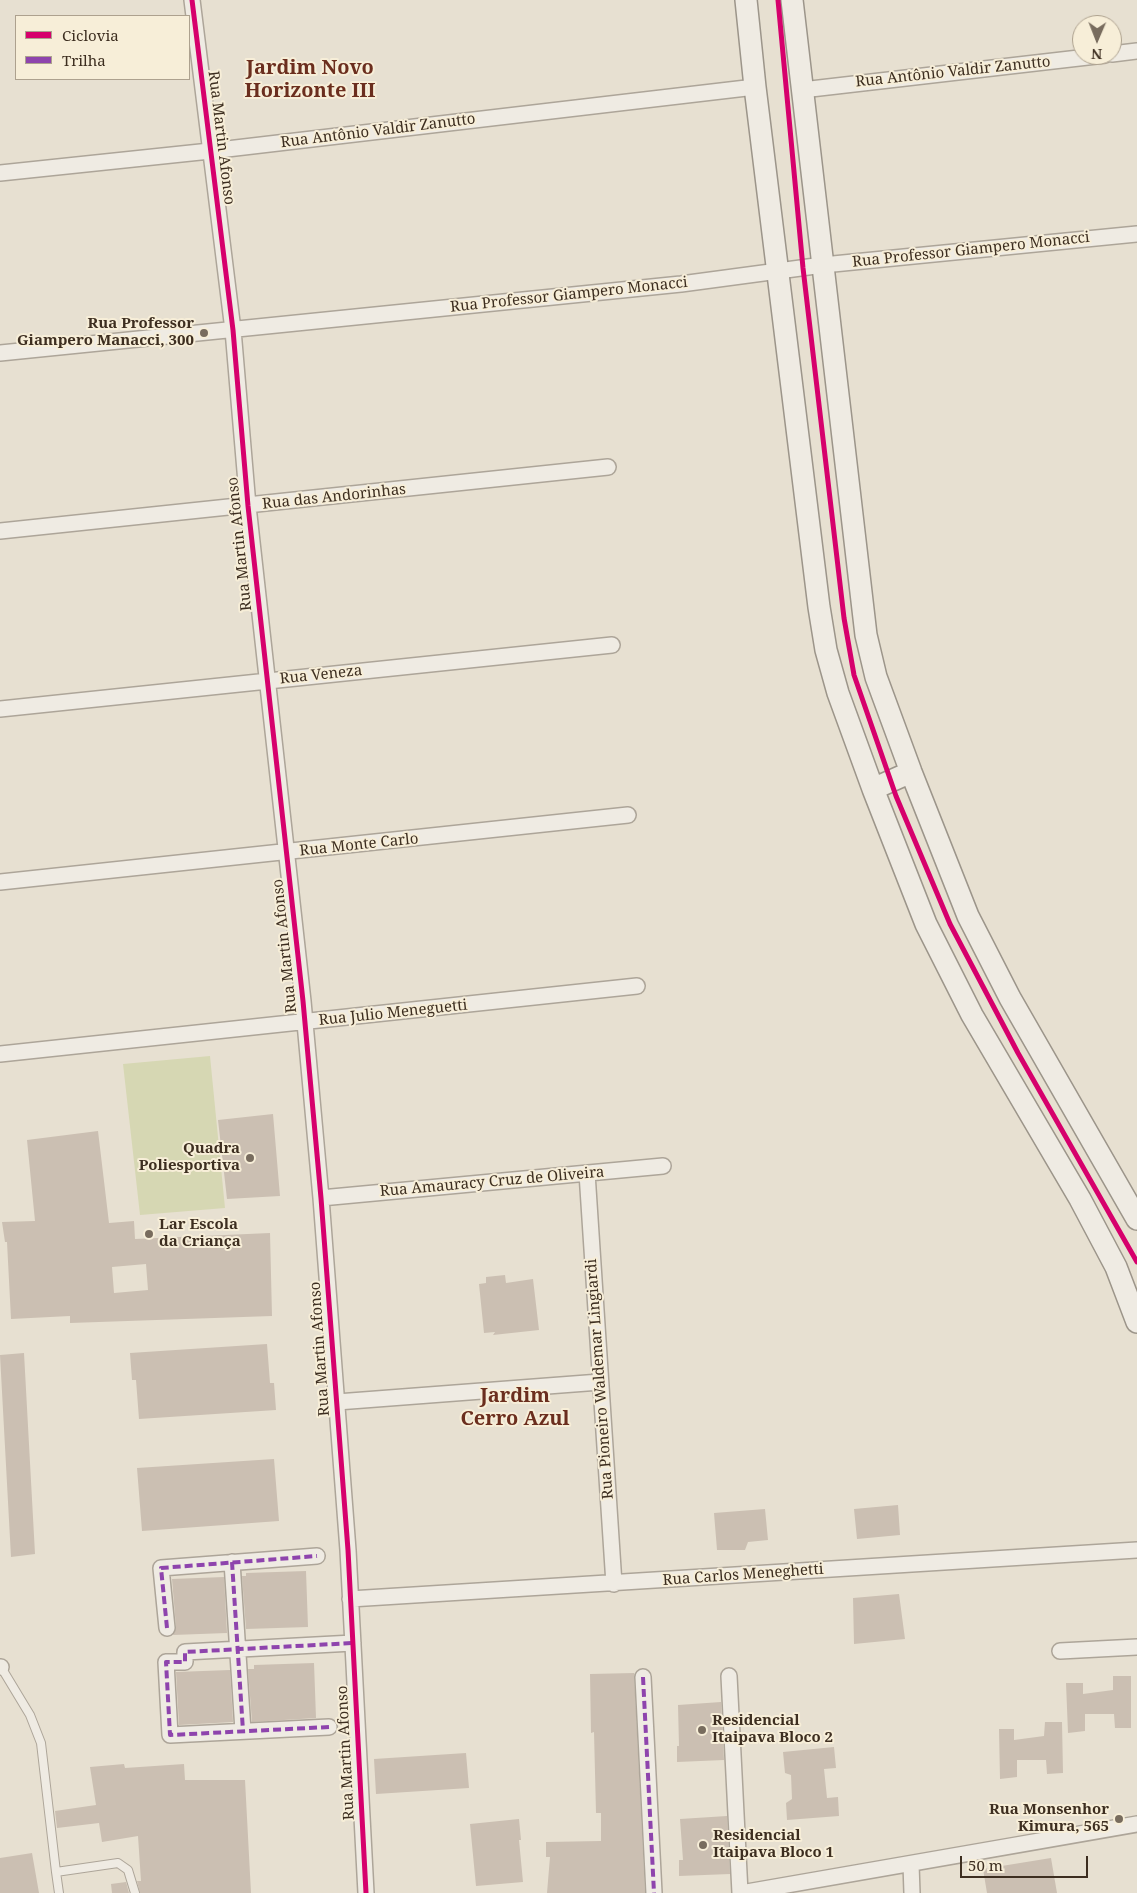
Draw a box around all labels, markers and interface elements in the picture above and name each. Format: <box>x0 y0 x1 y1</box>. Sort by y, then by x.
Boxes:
legend <box>15 15 190 80</box>
north arrow <box>1072 15 1122 65</box>
text: Ciclovia <box>62 25 119 45</box>
text: N <box>1091 45 1102 64</box>
text: Trilha <box>62 50 106 70</box>
street label: Rua Antônio Valdir Zanutto <box>855 53 1051 91</box>
district label: Jardim Novo Horizonte III <box>244 56 376 103</box>
street label: Rua Martin Afonso <box>204 70 238 206</box>
street label: Rua Antônio Valdir Zanutto <box>280 110 476 152</box>
street label: Rua Professor Giampero Monacci <box>851 229 1091 271</box>
street label: Rua Professor Giampero Monacci <box>449 274 689 316</box>
place label: Rua Professor Giampero Manacci, 300 <box>17 315 194 350</box>
marker: Rua Professor Giampero Manacci, 300 <box>198 327 210 339</box>
street label: Rua Martin Afonso <box>224 476 256 612</box>
street label: Rua das Andorinhas <box>261 481 407 513</box>
street label: Rua Veneza <box>279 662 363 688</box>
street label: Rua Monte Carlo <box>299 830 419 860</box>
street label: Rua Martin Afonso <box>269 878 301 1014</box>
street label: Rua Julio Meneguetti <box>318 996 468 1030</box>
place label: Quadra Poliesportiva <box>139 1140 240 1175</box>
marker: Quadra Poliesportiva <box>244 1152 256 1164</box>
street label: Rua Amauracy Cruz de Oliveira <box>379 1163 605 1201</box>
place label: Lar Escola da Criança <box>159 1216 241 1251</box>
marker: Lar Escola da Criança <box>143 1228 155 1240</box>
street label: Rua Pioneiro Waldemar Lingiardi <box>583 1258 617 1500</box>
street label: Rua Martin Afonso <box>306 1281 334 1417</box>
district label: Jardim Cerro Azul <box>460 1384 570 1431</box>
street label: Rua Carlos Meneghetti <box>662 1560 824 1590</box>
street label: Rua Martin Afonso <box>333 1685 359 1821</box>
place label: Residencial Itaipava Bloco 2 <box>712 1712 833 1747</box>
marker: Residencial Itaipava Bloco 2 <box>696 1724 708 1736</box>
place label: Rua Monsenhor Kimura, 565 <box>989 1801 1109 1836</box>
marker: Rua Monsenhor Kimura, 565 <box>1113 1813 1125 1825</box>
place label: Residencial Itaipava Bloco 1 <box>713 1827 834 1862</box>
marker: Residencial Itaipava Bloco 1 <box>697 1839 709 1851</box>
scale bar <box>962 1846 1090 1878</box>
text: 50 m <box>968 1855 1003 1875</box>

